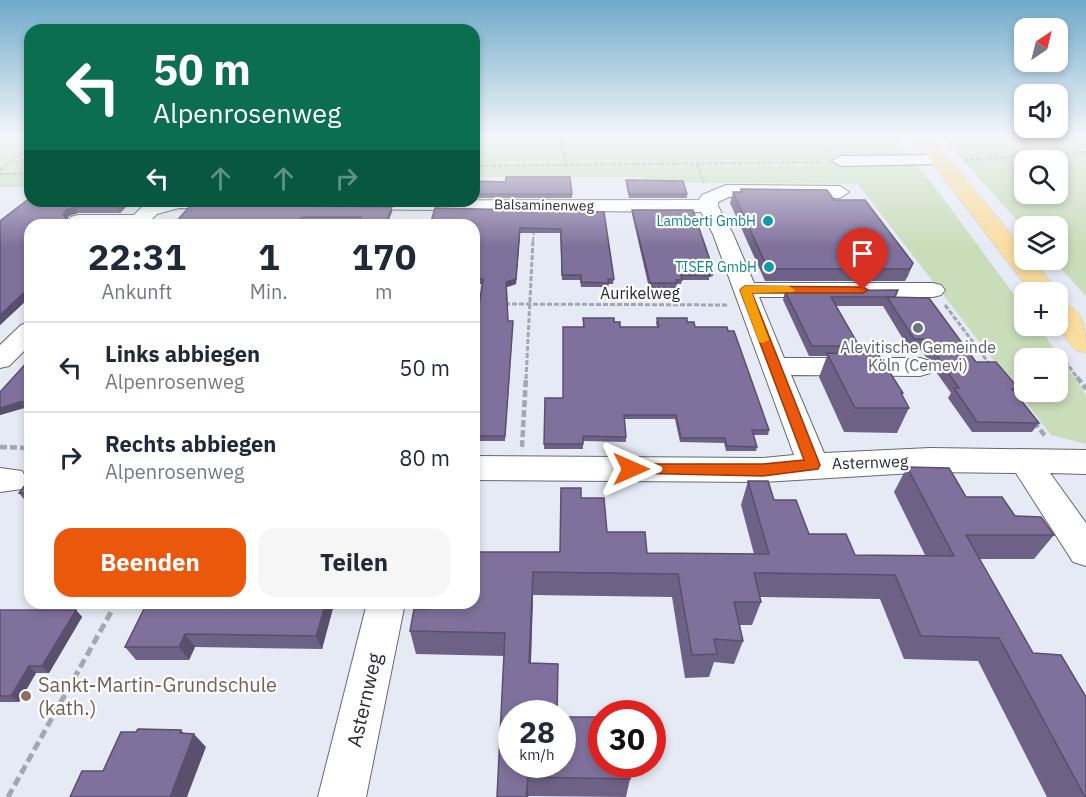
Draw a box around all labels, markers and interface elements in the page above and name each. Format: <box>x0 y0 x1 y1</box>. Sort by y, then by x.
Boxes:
north arrow <box>1014 18 1068 72</box>
map controls <box>1014 18 1068 402</box>
text: 50 m <box>153 42 251 97</box>
icon: left <box>54 48 132 126</box>
button: sound <box>1014 84 1068 138</box>
text: Alpenrosenweg <box>153 95 341 130</box>
button: search <box>1014 150 1068 204</box>
icon: left <box>141 162 174 195</box>
icon: ahead <box>204 162 237 195</box>
icon: ahead <box>267 162 300 195</box>
icon: right <box>330 162 363 195</box>
street label: Balsaminenweg <box>494 195 595 215</box>
place label: Lamberti GmbH <box>657 212 756 230</box>
marker: Lamberti GmbH <box>761 214 775 228</box>
button: layers <box>1014 216 1068 270</box>
pin <box>837 228 888 290</box>
text: 22:31 <box>88 233 186 280</box>
text: 1 <box>258 233 280 280</box>
text: 170 <box>351 233 416 280</box>
icon: arrive <box>846 237 879 270</box>
place label: TISER GmbH <box>675 258 757 276</box>
marker: TISER GmbH <box>762 260 776 274</box>
text: Ankunft <box>101 278 172 305</box>
text: Min. <box>250 278 288 305</box>
text: m <box>375 278 393 305</box>
button: + <box>1014 282 1068 336</box>
street label: Aurikelweg <box>600 283 680 303</box>
marker: Alevitische Gemeinde Köln (Cemevi) <box>911 321 925 335</box>
place label: Alevitische Gemeinde Köln (Cemevi) <box>840 337 996 375</box>
text: Links abbiegen <box>105 339 260 368</box>
button: − <box>1014 348 1068 402</box>
icon: left <box>54 351 87 384</box>
text: 50 m <box>399 353 450 382</box>
text: Alpenrosenweg <box>105 368 244 395</box>
text: Rechts abbiegen <box>105 429 276 458</box>
position arrow <box>599 437 663 501</box>
icon: right <box>54 441 87 474</box>
text: 80 m <box>399 443 450 472</box>
street label: Asternweg <box>831 451 909 473</box>
text: Alpenrosenweg <box>105 458 244 485</box>
button: Beenden <box>54 528 246 597</box>
button: Teilen <box>258 528 450 597</box>
street label: Asternweg <box>340 650 388 750</box>
place label: Sankt-Martin-Grundschule (kath.) <box>38 671 277 721</box>
marker: Sankt-Martin-Grundschule (kath.) <box>19 689 33 703</box>
speed limit sign: 30 <box>588 700 666 778</box>
text: 28 <box>519 712 555 751</box>
text: km/h <box>519 745 555 764</box>

